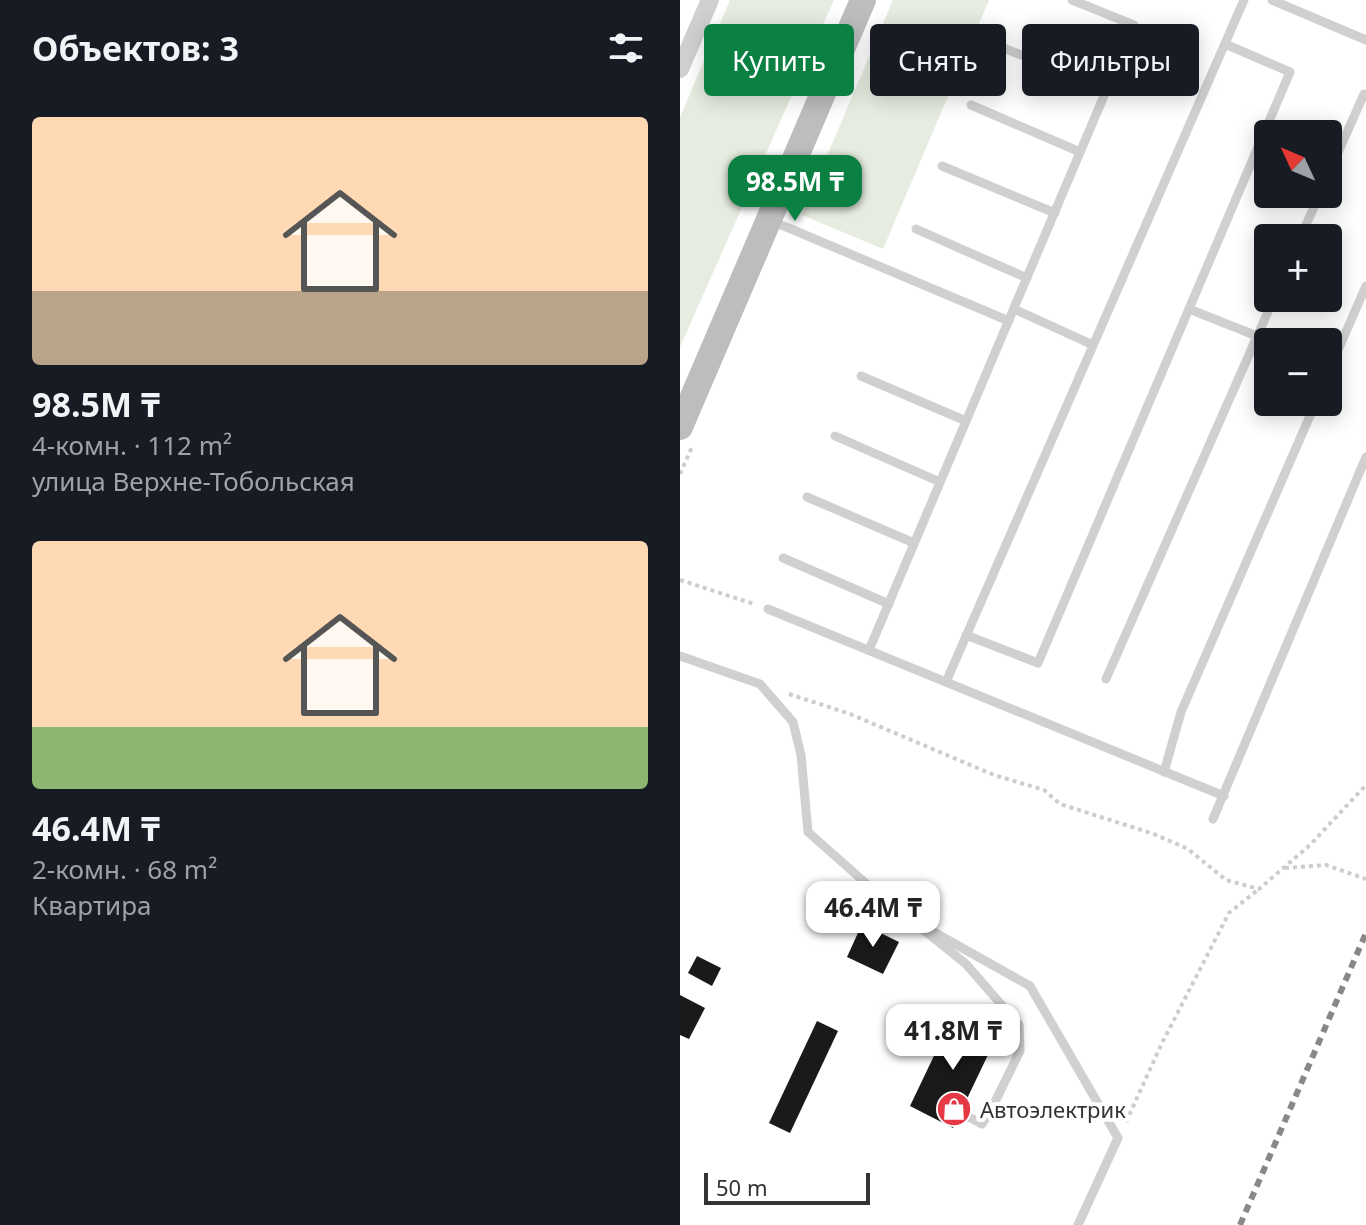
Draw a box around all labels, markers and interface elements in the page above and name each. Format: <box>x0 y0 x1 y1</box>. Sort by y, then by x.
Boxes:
chip: Купить <box>704 24 854 96</box>
chip: Снять <box>870 24 1006 96</box>
chip: Фильтры <box>1022 24 1199 96</box>
text: Объектов: 3 <box>32 25 239 71</box>
icon: filters <box>604 26 648 70</box>
north arrow <box>1254 120 1342 208</box>
map controls <box>1254 120 1342 416</box>
pin: 98.5M ₸ <box>721 155 869 223</box>
text: 98.5M ₸ <box>746 163 844 199</box>
icon: home <box>268 169 412 313</box>
button: + <box>1254 224 1342 312</box>
button: − <box>1254 328 1342 416</box>
text: 98.5M ₸ <box>32 381 160 427</box>
text: 4-комн. · 112 m² <box>32 427 232 463</box>
text: улица Верхне-Тобольская <box>32 463 355 499</box>
icon: home <box>268 593 412 737</box>
text: 46.4M ₸ <box>32 805 160 851</box>
text: 2-комн. · 68 m² <box>32 851 217 887</box>
pin: 46.4M ₸ <box>799 881 947 949</box>
text: Квартира <box>32 887 151 923</box>
text: 46.4M ₸ <box>824 889 922 925</box>
pin: 41.8M ₸ <box>879 1004 1027 1072</box>
text: 41.8M ₸ <box>904 1012 1002 1048</box>
shop icon: Автоэлектрик <box>935 1090 973 1128</box>
place label: Автоэлектрик <box>980 1094 1126 1124</box>
scale bar <box>704 1169 870 1205</box>
text: 50 m <box>716 1172 767 1202</box>

